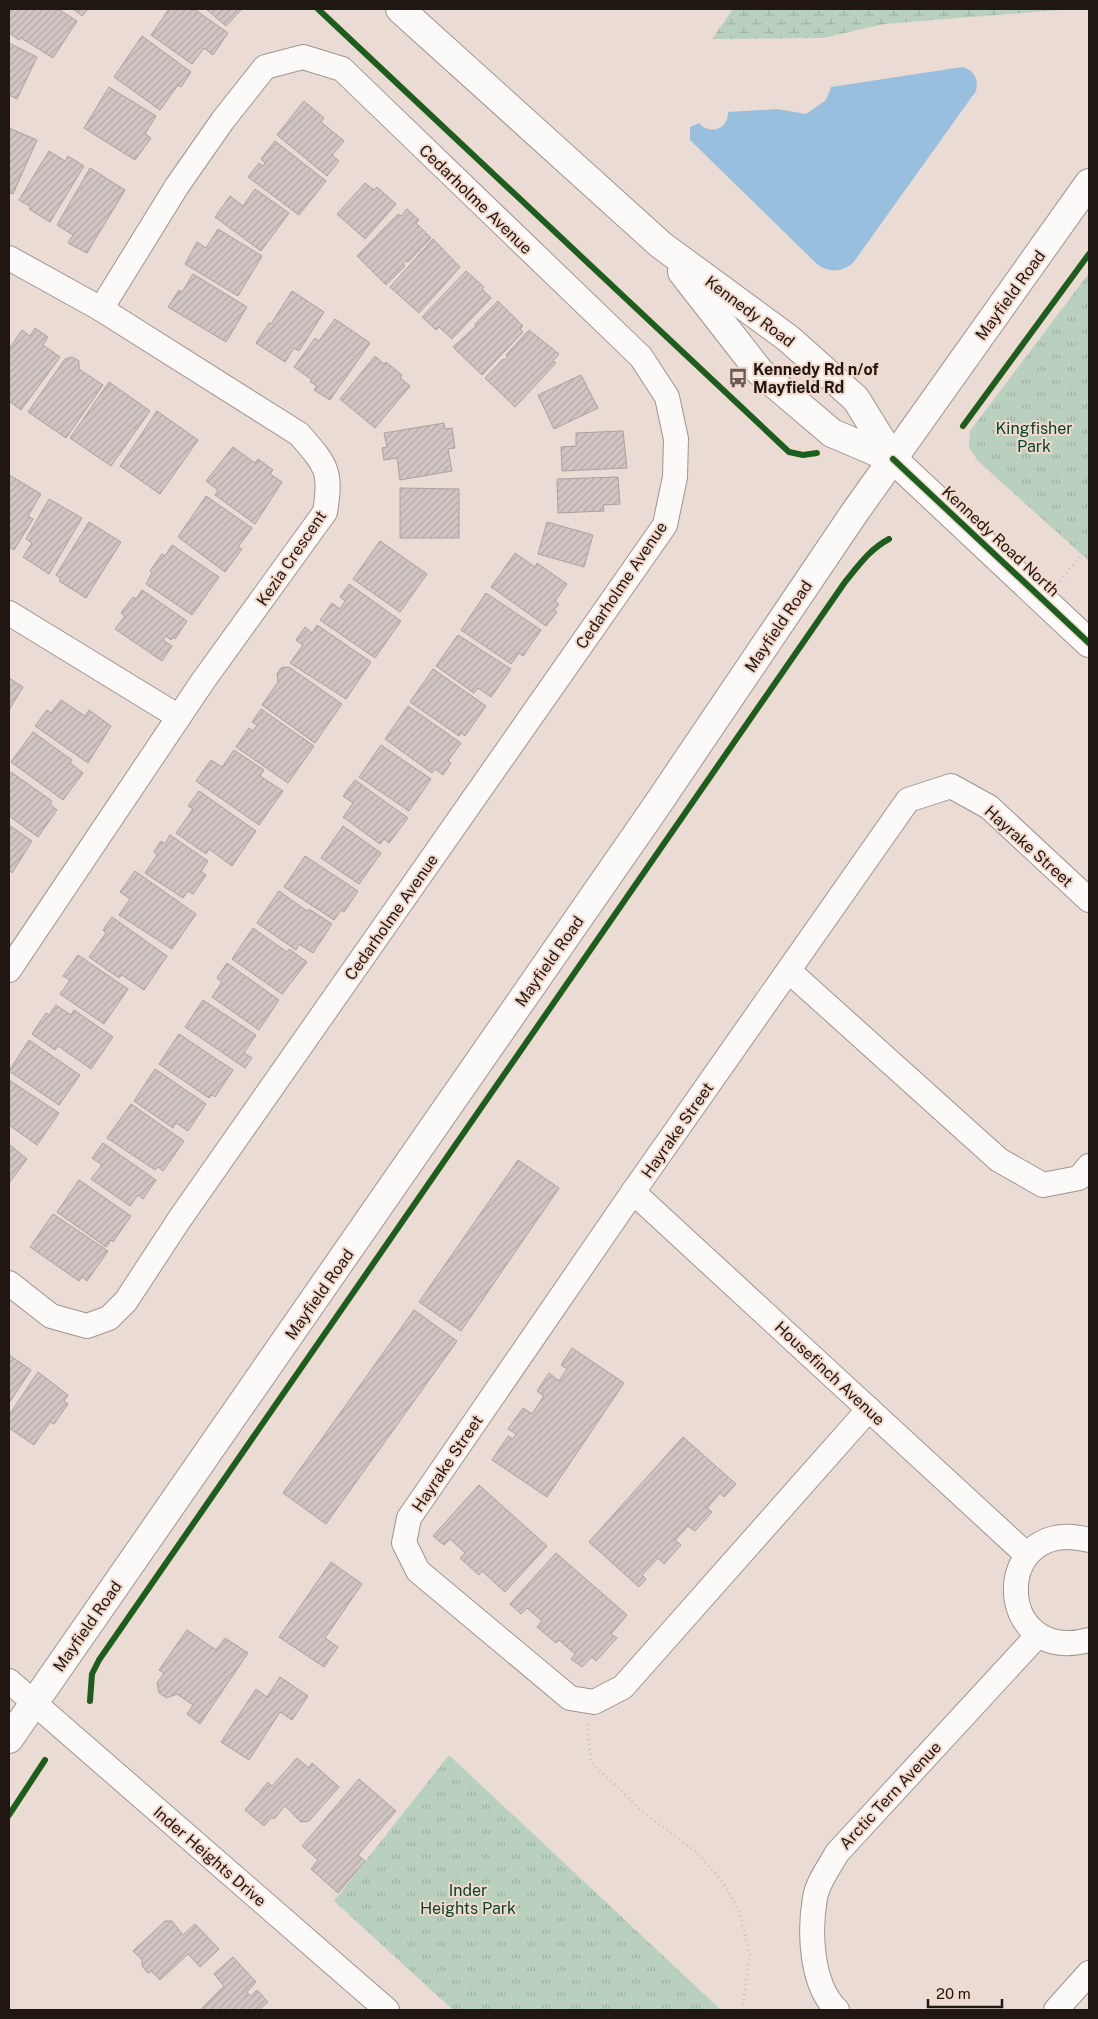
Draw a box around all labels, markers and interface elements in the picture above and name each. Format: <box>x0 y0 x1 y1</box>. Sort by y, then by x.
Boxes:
street label: Cedarholme Avenue <box>415 141 536 258</box>
street label: Mayfield Road <box>971 247 1049 344</box>
street label: Kennedy Road <box>701 272 798 351</box>
place label: Kennedy Rd n/of Mayfield Rd <box>753 360 879 397</box>
bus stop icon: Kennedy Rd n/of Mayfield Rd <box>727 367 749 389</box>
park label: Kingfisher Park <box>995 419 1073 456</box>
street label: Kennedy Road North <box>938 482 1063 601</box>
street label: Kezia Crescent <box>253 507 330 610</box>
street label: Cedarholme Avenue <box>572 518 671 653</box>
street label: Mayfield Road <box>741 577 816 676</box>
street label: Hayrake Street <box>981 802 1077 891</box>
street label: Cedarholme Avenue <box>341 851 442 984</box>
street label: Mayfield Road <box>511 912 588 1010</box>
street label: Hayrake Street <box>637 1079 717 1182</box>
street label: Mayfield Road <box>281 1245 358 1343</box>
street label: Housefinch Avenue <box>771 1317 889 1429</box>
street label: Hayrake Street <box>408 1411 487 1515</box>
street label: Mayfield Road <box>49 1577 126 1675</box>
street label: Arctic Tern Avenue <box>836 1738 945 1853</box>
street label: Inder Heights Drive <box>150 1802 270 1910</box>
park label: Inder Heights Park <box>420 1881 516 1918</box>
scale bar <box>928 1976 1002 2008</box>
text: 20 m <box>936 1985 971 2002</box>

